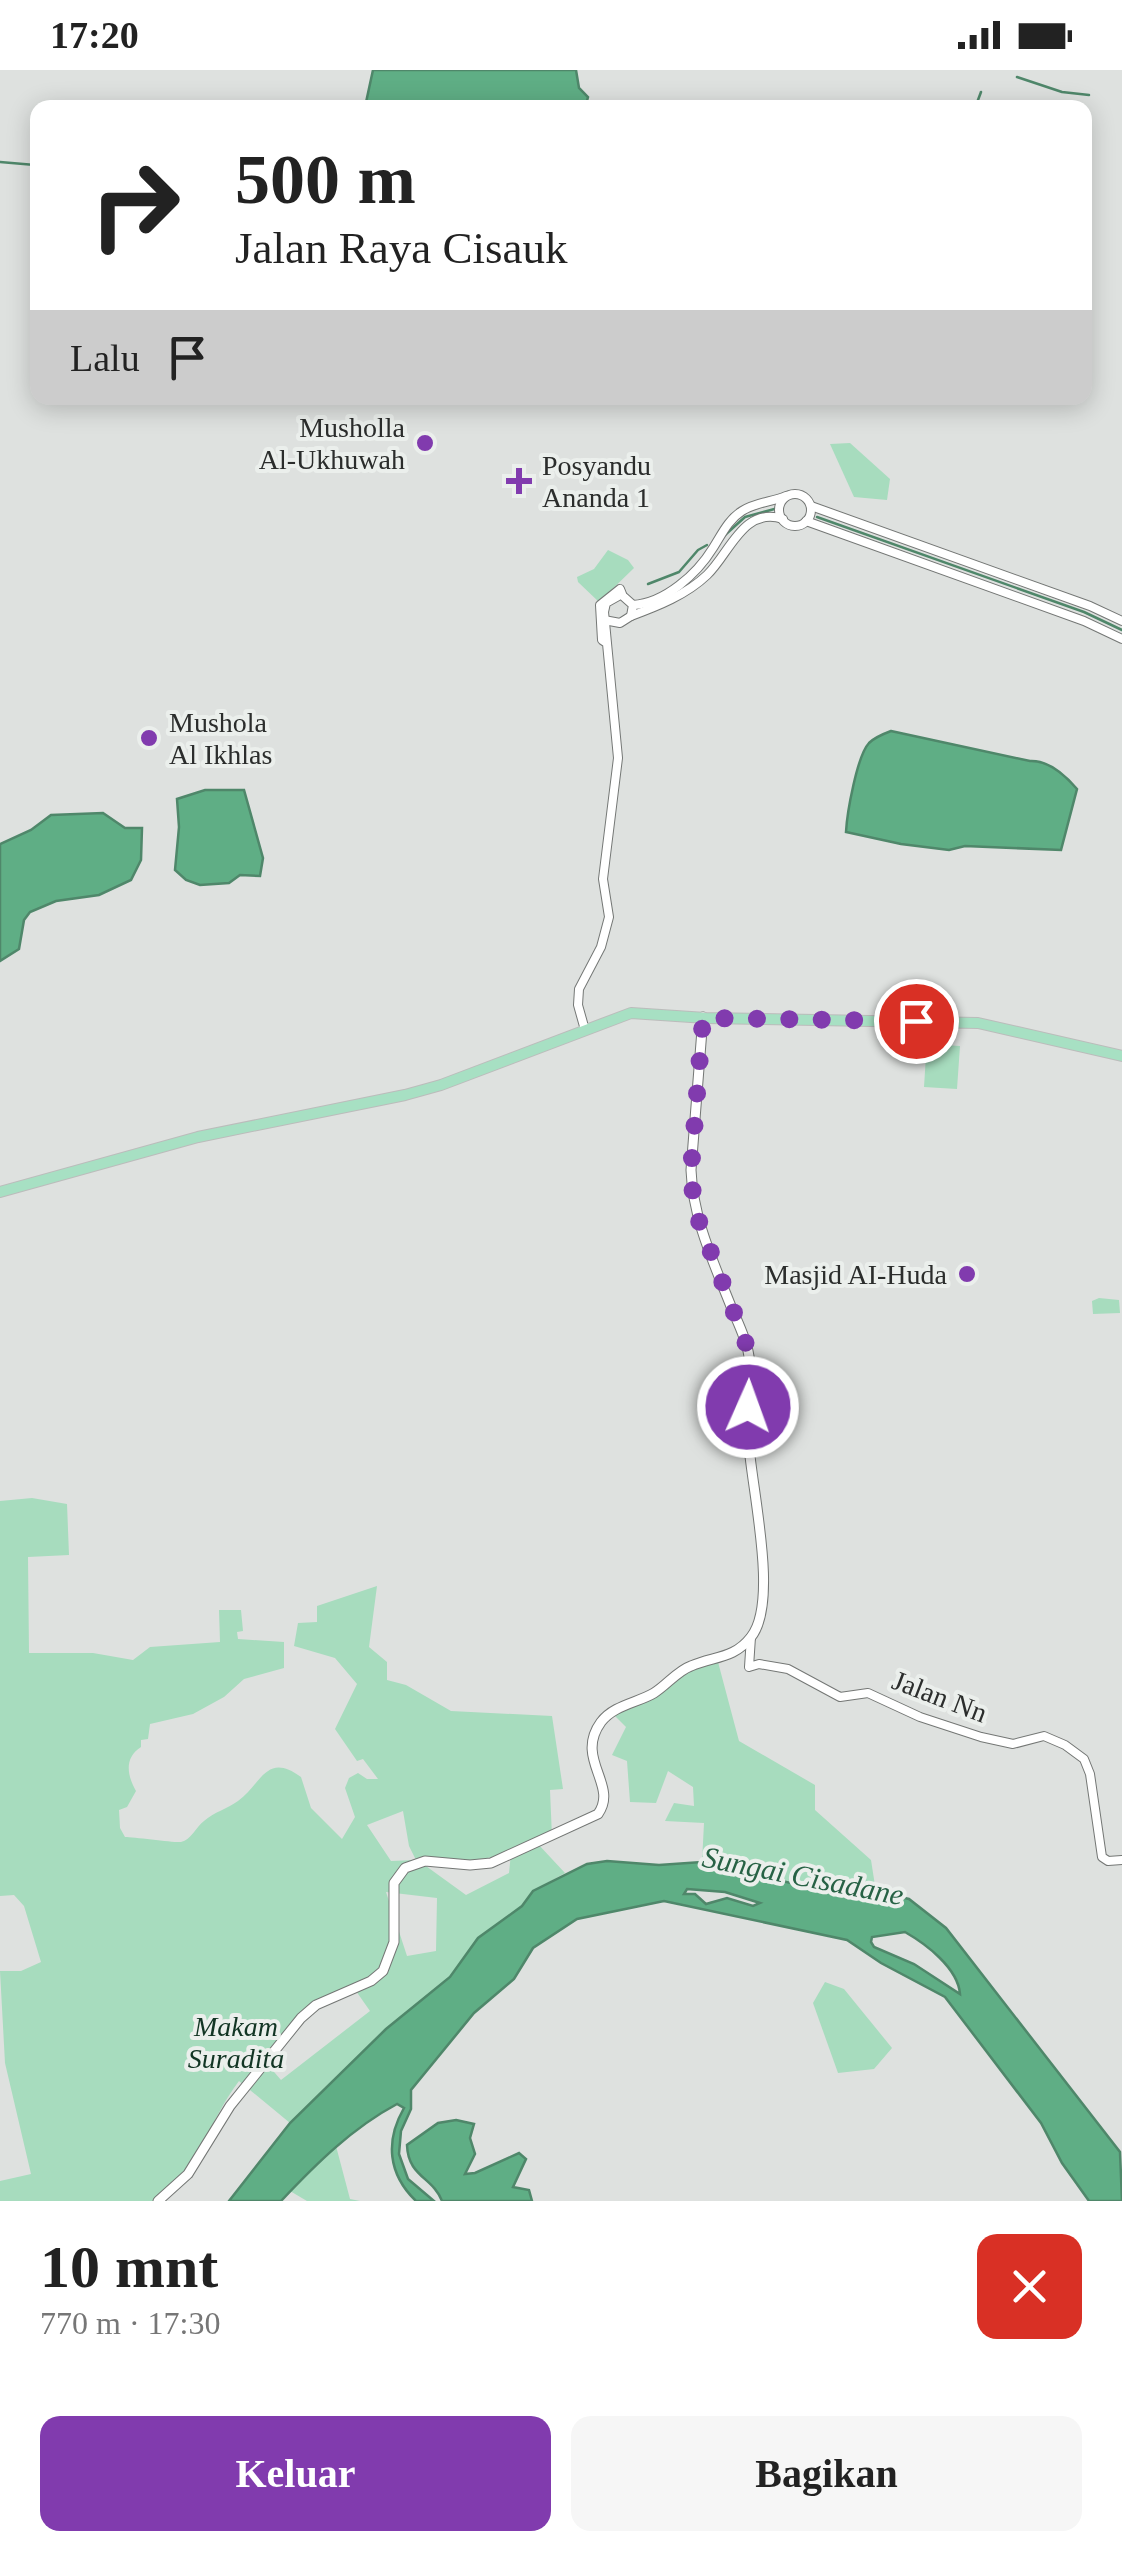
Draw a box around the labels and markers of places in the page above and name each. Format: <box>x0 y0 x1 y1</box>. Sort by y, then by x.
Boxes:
place label: Musholla Al-Ukhuwah <box>259 412 406 475</box>
marker: Musholla Al-Ukhuwah <box>414 432 436 454</box>
place label: Posyandu Ananda 1 <box>542 450 651 513</box>
marker: Posyandu Ananda 1 <box>506 468 532 494</box>
place label: Mushola Al Ikhlas <box>169 707 272 770</box>
marker: Mushola Al Ikhlas <box>138 727 160 749</box>
pin <box>874 979 959 1064</box>
place label: Masjid AI-Huda <box>764 1259 948 1290</box>
marker: Masjid AI-Huda <box>956 1263 978 1285</box>

